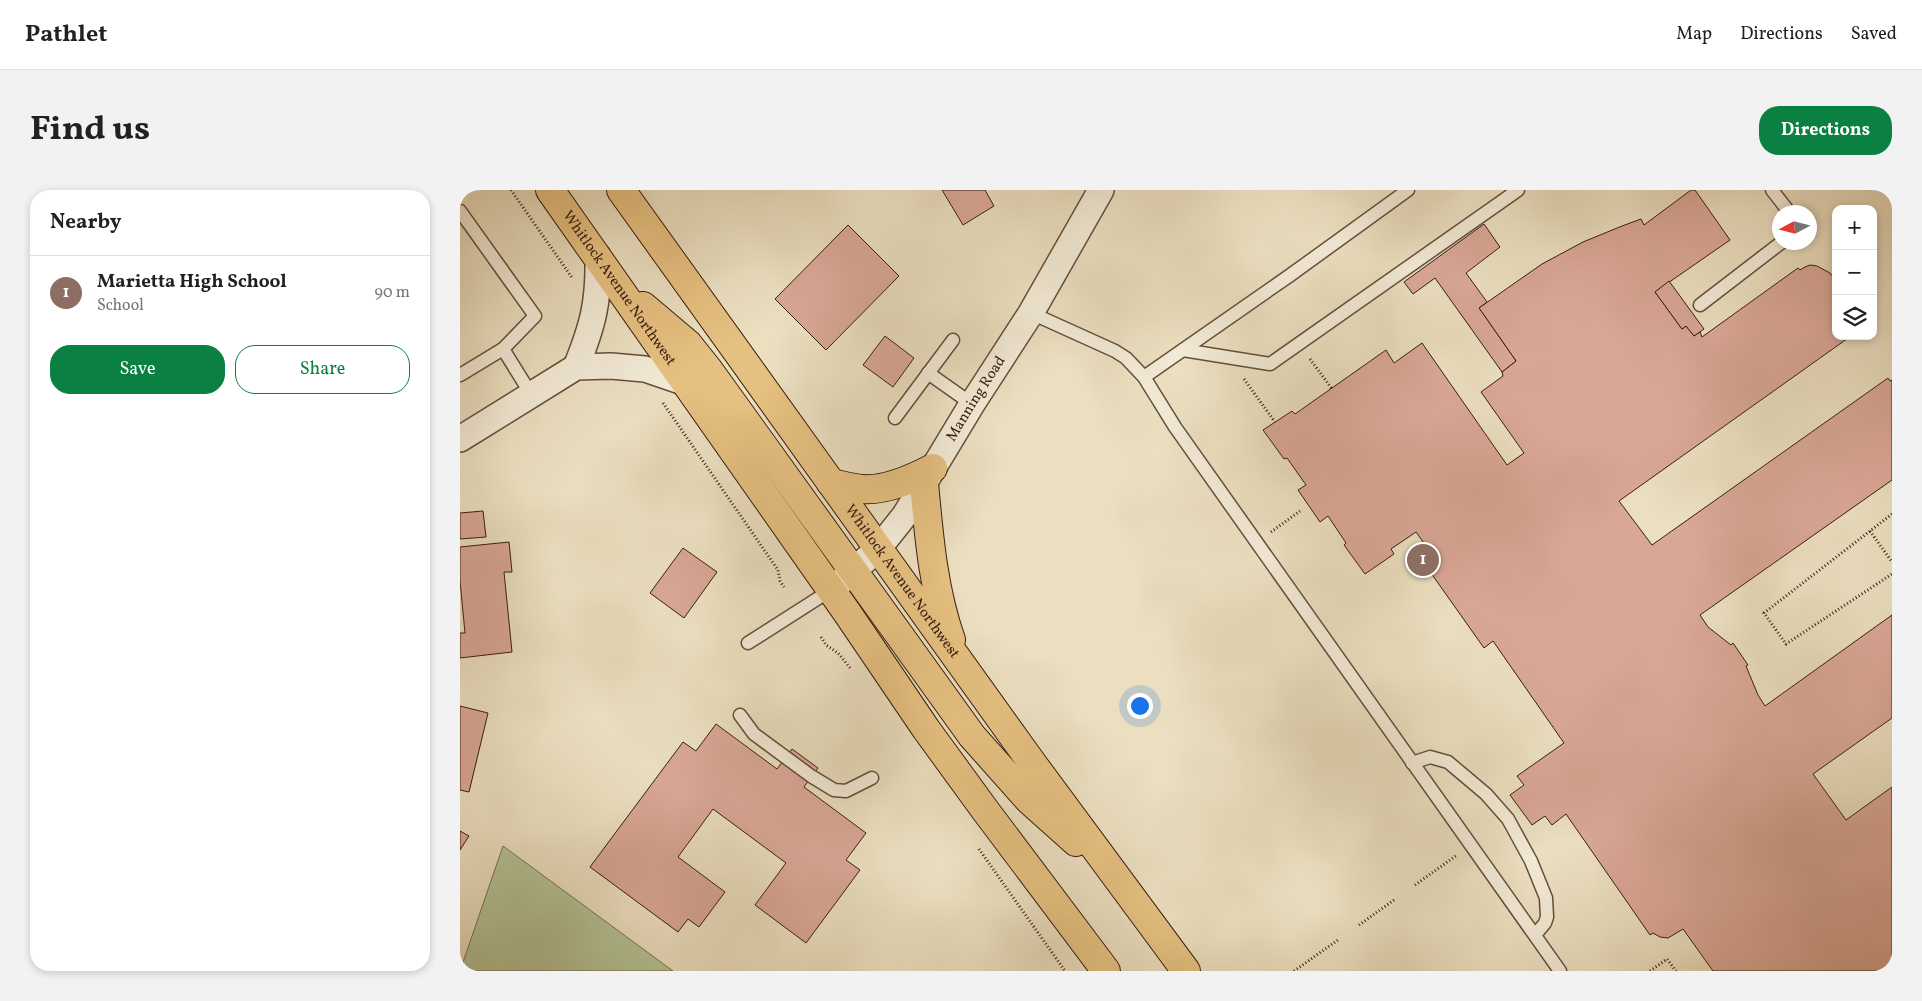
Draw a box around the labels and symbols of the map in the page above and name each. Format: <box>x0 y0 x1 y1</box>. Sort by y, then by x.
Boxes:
north arrow <box>1772 205 1817 250</box>
street label: Whitlock Avenue Northwest <box>557 206 681 370</box>
street label: Manning Road <box>941 352 1011 446</box>
street label: Whitlock Avenue Northwest <box>840 500 964 663</box>
pin: 1 <box>1407 541 1439 579</box>
your location <box>1127 693 1153 719</box>

